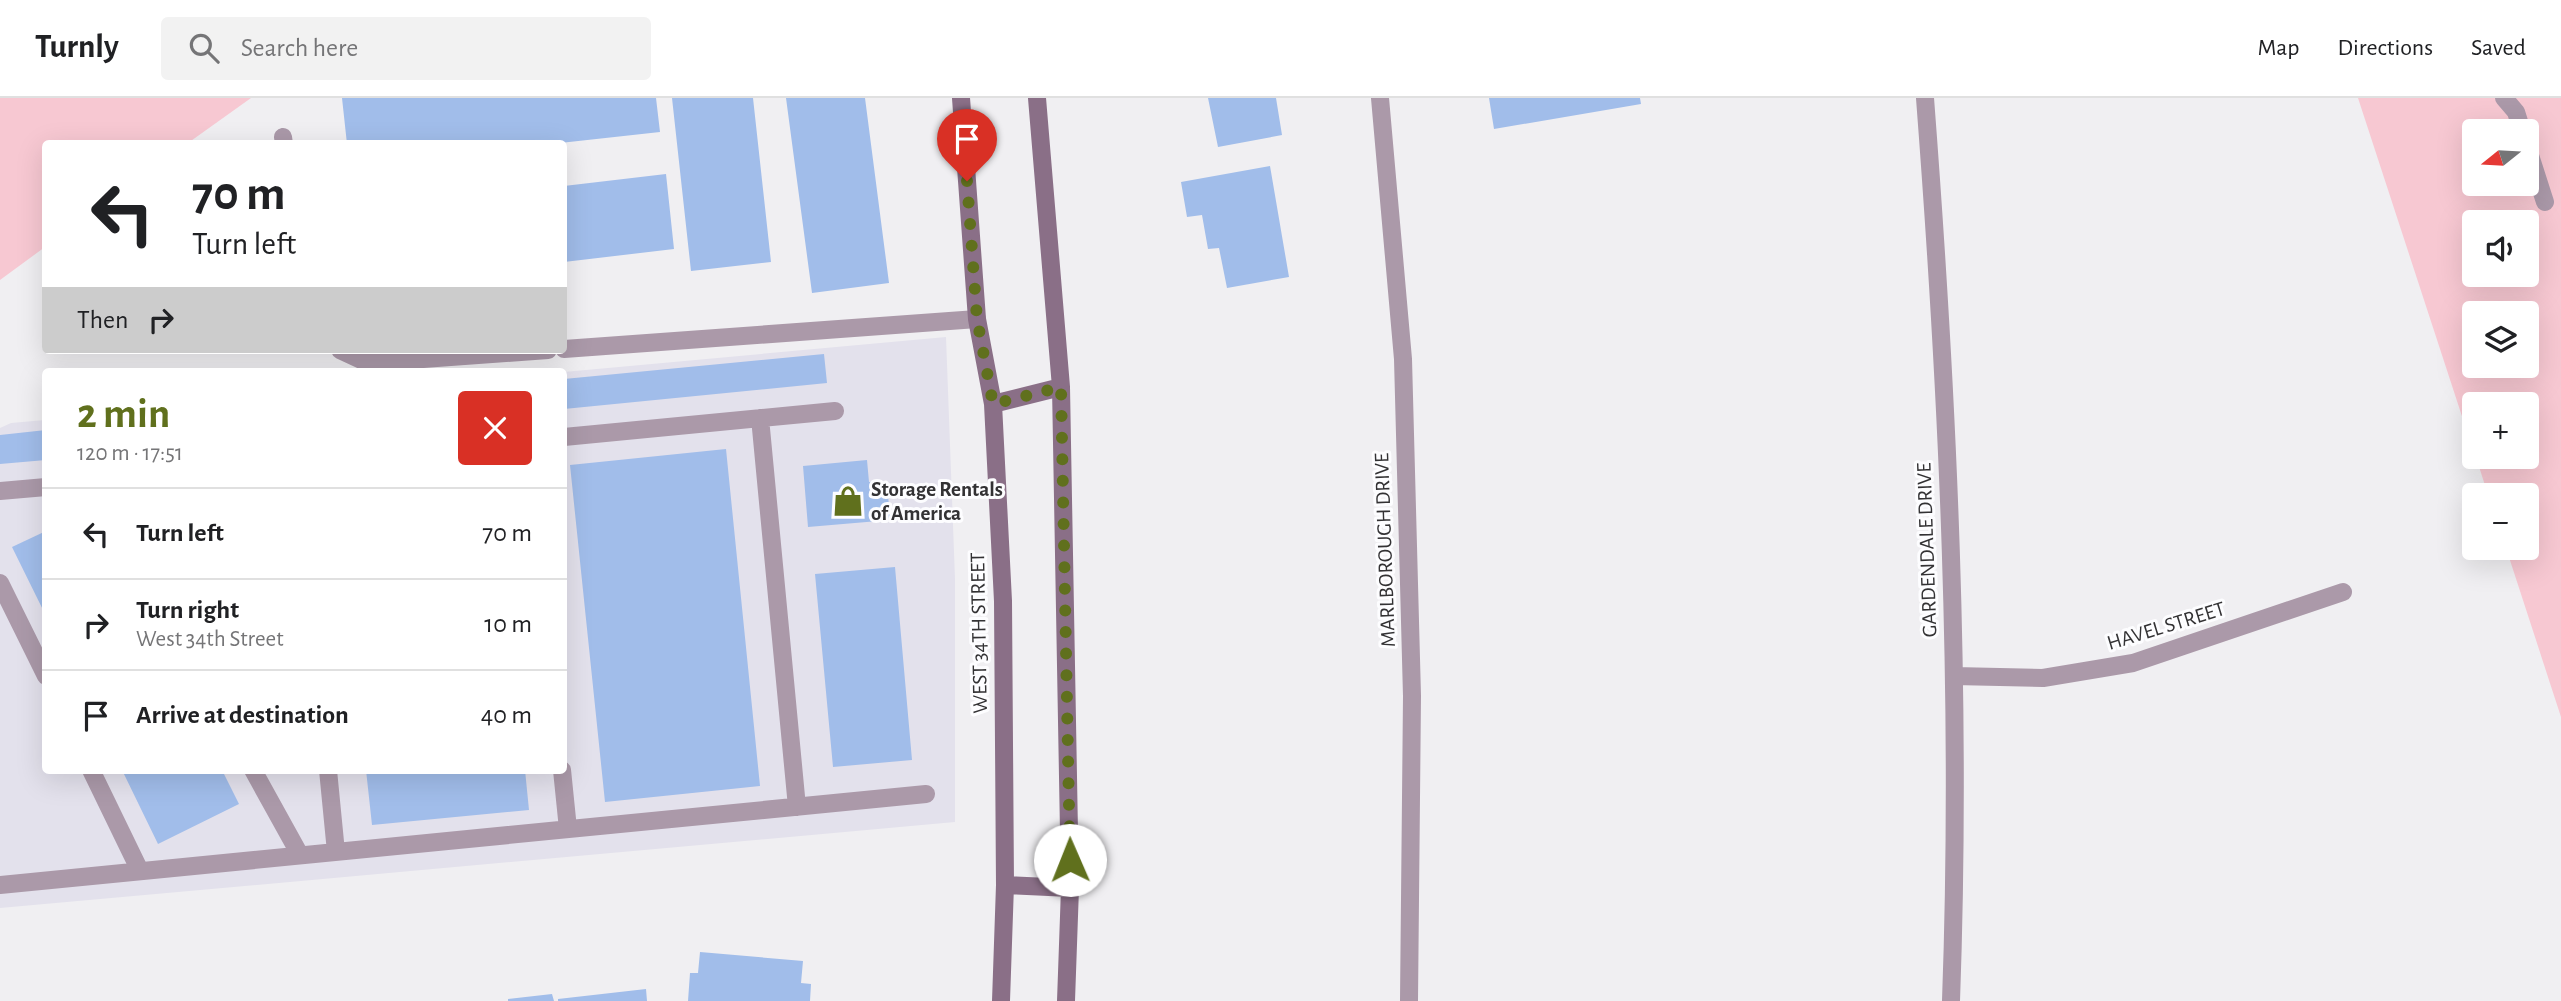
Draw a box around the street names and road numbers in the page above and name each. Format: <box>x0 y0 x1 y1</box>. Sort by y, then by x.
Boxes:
street label: MARLBOROUGH DRIVE <box>1371 452 1399 648</box>
street label: GARDENDALE DRIVE <box>1913 462 1941 638</box>
street label: WEST 34TH STREET <box>967 552 991 714</box>
street label: HAVEL STREET <box>2104 598 2228 654</box>

